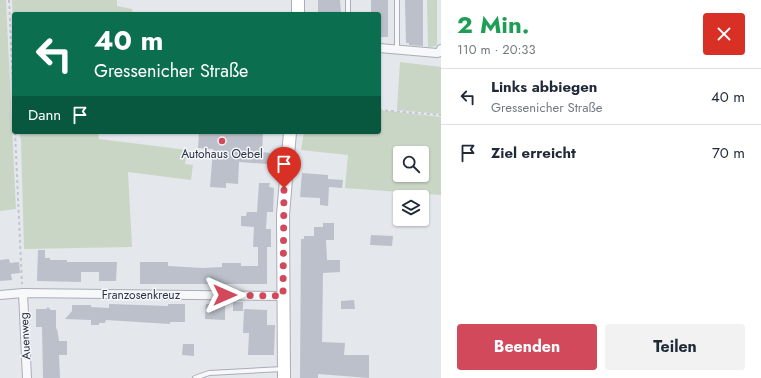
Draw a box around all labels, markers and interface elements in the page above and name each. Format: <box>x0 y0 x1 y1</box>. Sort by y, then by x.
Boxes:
text: 2 Min. <box>457 7 529 42</box>
button: close <box>703 13 745 55</box>
text: 40 m <box>94 20 163 61</box>
icon: left <box>28 28 80 80</box>
text: 110 m · 20:33 <box>457 40 536 59</box>
text: Gressenicher Straße <box>94 58 248 84</box>
text: Links abbiegen <box>491 76 597 98</box>
icon: left <box>457 86 479 108</box>
text: 40 m <box>711 86 745 108</box>
text: Gressenicher Straße <box>491 98 603 117</box>
text: Dann <box>28 104 61 126</box>
icon: arrive <box>69 104 91 126</box>
marker: Autohaus Oebel <box>217 136 227 146</box>
icon: arrive <box>457 142 479 164</box>
text: Ziel erreicht <box>491 142 576 164</box>
text: 70 m <box>712 142 745 164</box>
place label: Autohaus Oebel <box>181 145 263 163</box>
map controls <box>393 146 429 226</box>
button: search <box>393 146 429 182</box>
pin <box>267 147 301 188</box>
icon: arrive <box>273 153 295 175</box>
button: layers <box>393 190 429 226</box>
position arrow <box>204 274 246 316</box>
street label: Franzosenkreuz <box>102 286 181 304</box>
street label: Auenweg <box>15 312 35 360</box>
button: Beenden <box>457 324 597 370</box>
button: Teilen <box>605 324 745 370</box>

